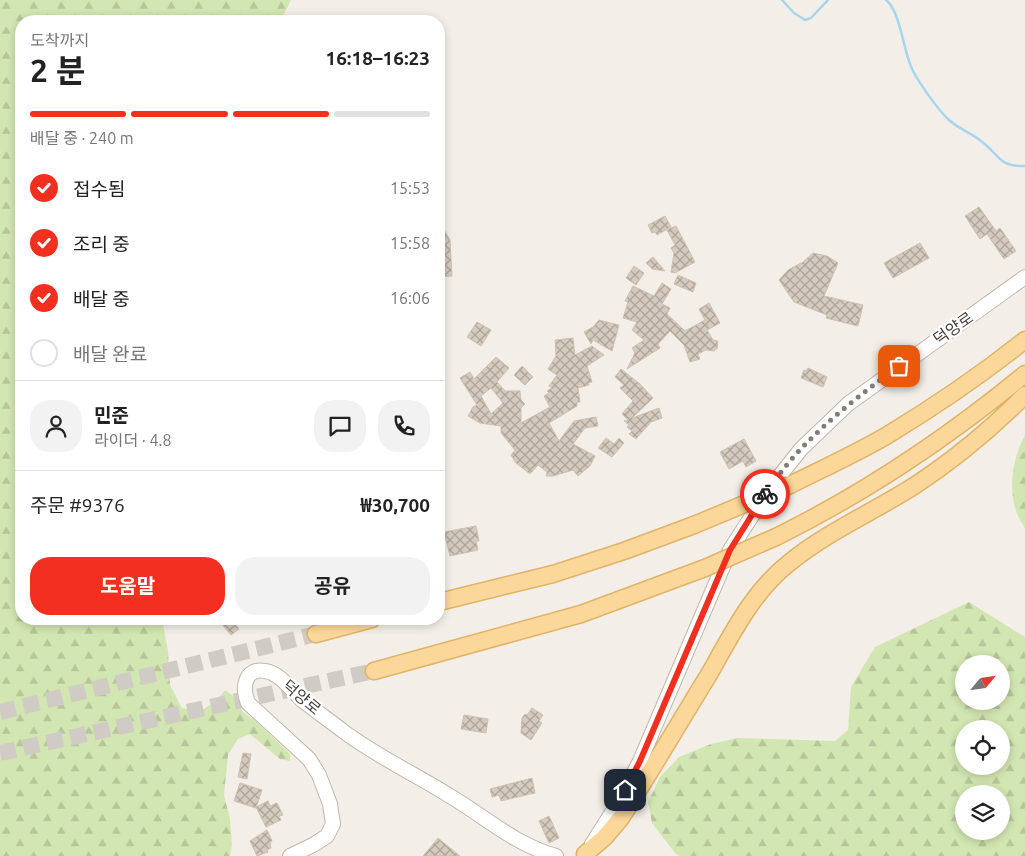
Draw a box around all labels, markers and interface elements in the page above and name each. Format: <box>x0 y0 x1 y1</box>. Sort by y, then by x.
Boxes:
text: 도착까지 <box>30 31 89 49</box>
text: 16:18–16:23 <box>325 47 430 69</box>
text: 2 분 <box>30 52 85 88</box>
text: 배달 중 · 240 m <box>30 129 134 147</box>
icon: check <box>30 174 58 202</box>
text: 접수됨 <box>73 178 125 200</box>
text: 15:53 <box>390 179 430 197</box>
icon: check <box>30 229 58 257</box>
text: 조리 중 <box>73 233 130 255</box>
text: 15:58 <box>390 234 430 252</box>
icon: check <box>30 284 58 312</box>
text: 배달 중 <box>73 288 130 310</box>
text: 16:06 <box>390 289 430 307</box>
street label: 덕양로 <box>930 308 976 348</box>
text: 배달 완료 <box>73 343 147 365</box>
pin <box>878 345 920 387</box>
icon: bag <box>885 352 913 380</box>
button: person <box>30 400 82 452</box>
button: chat <box>314 400 366 452</box>
button: phone <box>378 400 430 452</box>
text: 민준 <box>94 404 129 426</box>
text: 라이더 · 4.8 <box>94 431 171 449</box>
courier <box>740 469 790 519</box>
icon: bike <box>751 480 779 508</box>
text: 주문 #9376 <box>30 494 125 516</box>
text: ₩30,700 <box>361 494 430 516</box>
button: 도움말 <box>30 557 225 615</box>
button: 공유 <box>235 557 430 615</box>
north arrow <box>955 655 1010 710</box>
map controls <box>955 655 1010 840</box>
street label: 덕양로 <box>279 676 325 718</box>
button: locate <box>955 720 1010 775</box>
pin <box>604 769 646 811</box>
icon: home <box>611 776 639 804</box>
button: layers <box>955 785 1010 840</box>

